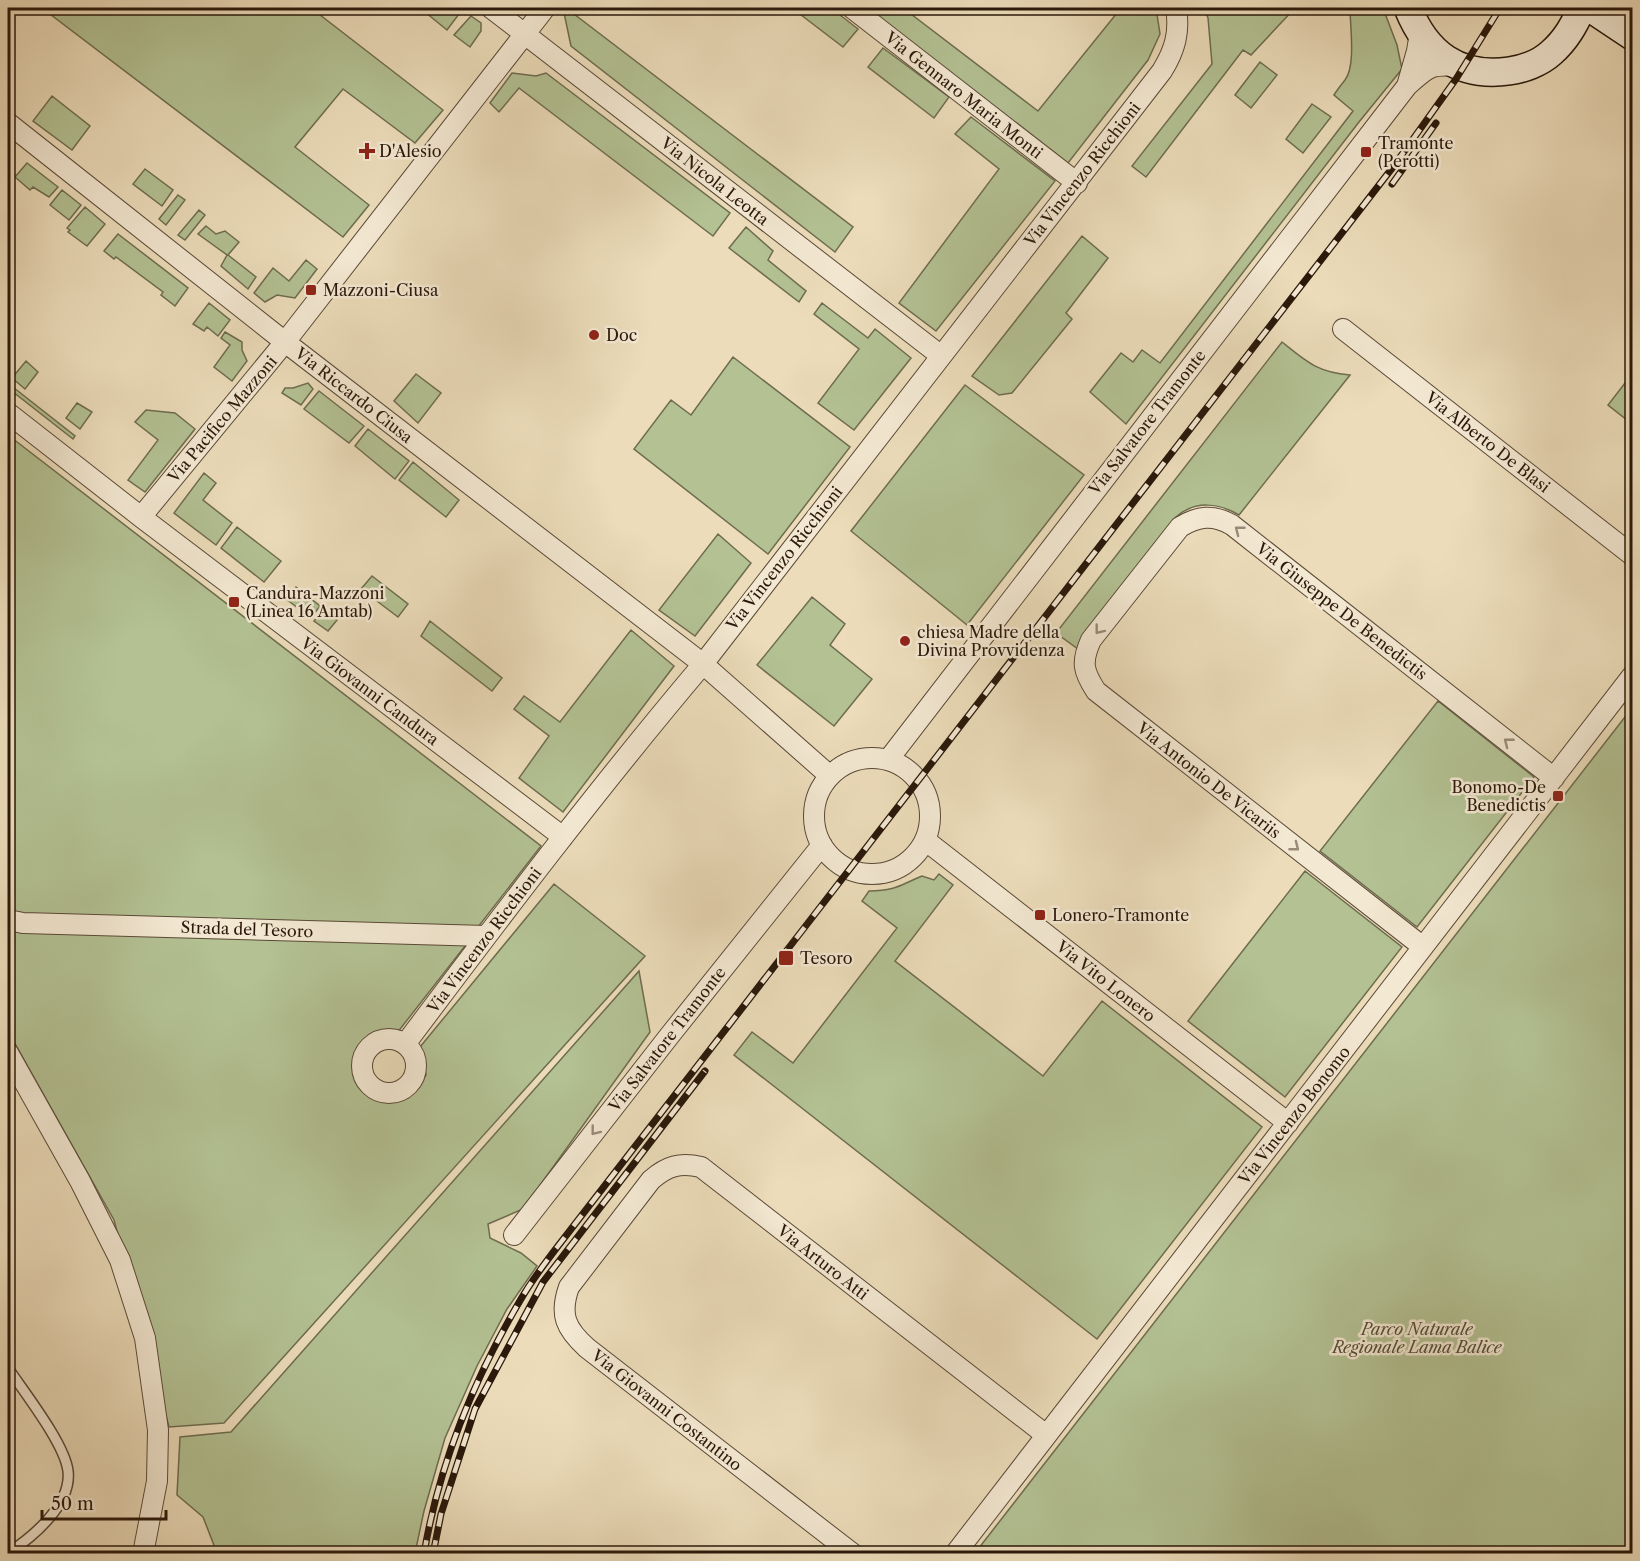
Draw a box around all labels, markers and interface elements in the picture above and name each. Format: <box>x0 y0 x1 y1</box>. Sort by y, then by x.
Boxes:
street label: Via Gennaro Maria Monti <box>880 27 1047 163</box>
street label: Via Vincenzo Ricchioni <box>1019 98 1145 251</box>
street label: Via Nicola Leotta <box>656 132 773 230</box>
place label: Tramonte (Perotti) <box>1378 133 1453 171</box>
place label: D'Alesio <box>379 141 442 161</box>
marker: D'Alesio <box>360 144 374 158</box>
marker: Tramonte (Perotti) <box>1359 145 1373 159</box>
place label: Mazzoni-Ciusa <box>323 280 439 300</box>
marker: Mazzoni-Ciusa <box>304 283 318 297</box>
place label: Doc <box>606 325 637 345</box>
marker: Doc <box>587 328 601 342</box>
street label: Via Riccardo Ciusa <box>290 342 417 447</box>
street label: Via Salvatore Tramonte <box>1084 346 1210 499</box>
street label: Via Pacifico Mazzoni <box>163 351 281 487</box>
street label: Via Alberto De Blasi <box>1421 387 1554 497</box>
street label: Via Vincenzo Ricchioni <box>721 482 847 635</box>
one-way arrow <box>1234 527 1245 538</box>
street label: Via Giuseppe De Benedictis <box>1252 537 1431 684</box>
place label: Candura-Mazzoni (Linea 16 Amtab) <box>246 583 384 621</box>
marker: Candura-Mazzoni (Linea 16 Amtab) <box>227 595 241 609</box>
place label: chiesa Madre della Divina Provvidenza <box>917 622 1065 660</box>
one-way arrow <box>1095 624 1106 635</box>
street label: Via Giovanni Candura <box>296 632 443 750</box>
marker: chiesa Madre della Divina Provvidenza <box>898 634 912 648</box>
street label: Via Antonio De Vicariis <box>1132 717 1285 842</box>
one-way arrow <box>1503 738 1514 749</box>
place label: Bonomo-De Benedictis <box>1451 777 1546 815</box>
marker: Bonomo-De Benedictis <box>1551 789 1565 803</box>
one-way arrow <box>1288 839 1299 850</box>
street label: Via Vincenzo Ricchioni <box>422 863 545 1018</box>
place label: Lonero-Tramonte <box>1052 905 1189 925</box>
marker: Lonero-Tramonte <box>1033 908 1047 922</box>
street label: Strada del Tesoro <box>180 917 314 941</box>
street label: Via Vito Lonero <box>1052 936 1160 1026</box>
place label: Tesoro <box>800 948 853 968</box>
marker: Tesoro <box>777 949 795 967</box>
street label: Via Salvatore Tramonte <box>604 963 730 1116</box>
street label: Via Vincenzo Bonomo <box>1233 1042 1354 1189</box>
one-way arrow <box>592 1124 603 1135</box>
street label: Via Arturo Atti <box>773 1220 873 1304</box>
park label: Parco Naturale Regionale Lama Balice <box>1330 1319 1503 1357</box>
street label: Via Giovanni Costantino <box>587 1344 746 1475</box>
scale bar <box>42 1483 166 1521</box>
text: 50 m <box>51 1493 94 1515</box>

